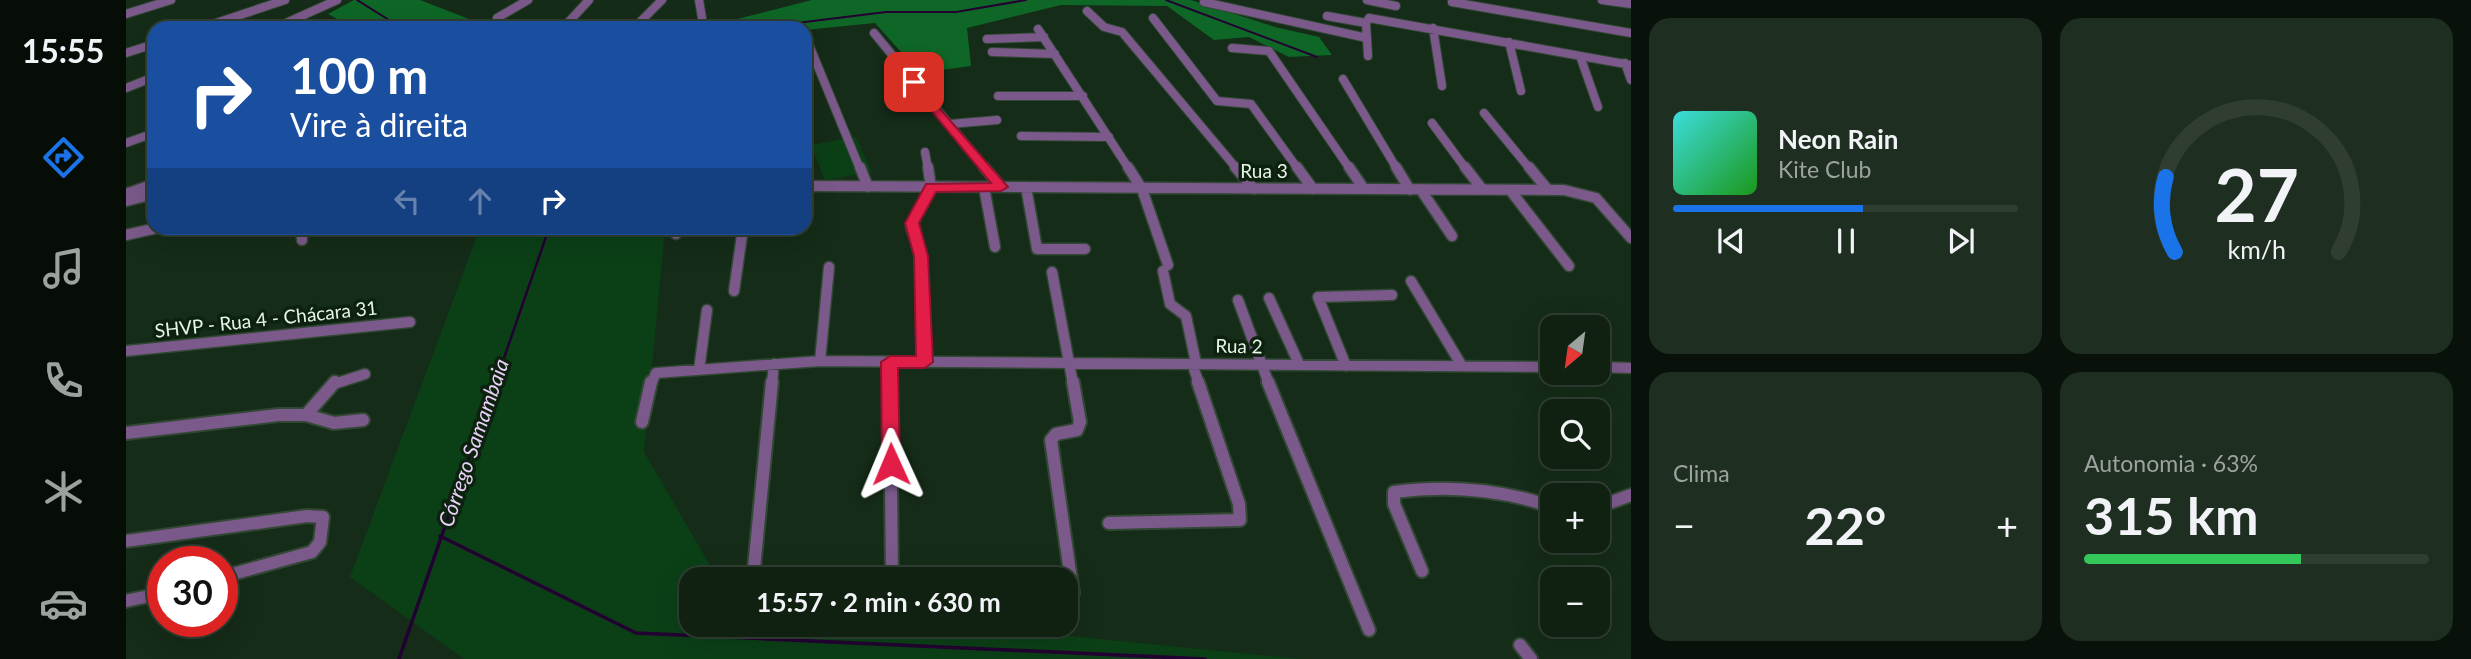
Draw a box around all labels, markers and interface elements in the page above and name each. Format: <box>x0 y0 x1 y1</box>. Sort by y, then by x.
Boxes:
text: 15:55 <box>22 31 104 70</box>
text: 100 m <box>290 46 428 104</box>
icon: right <box>175 49 266 140</box>
pin <box>884 52 944 112</box>
icon: arrive <box>895 63 933 101</box>
text: Vire à direita <box>290 105 468 144</box>
text: Neon Rain <box>1778 123 1898 155</box>
icon: directions <box>39 133 88 182</box>
text: 27 <box>2214 150 2299 238</box>
text: Kite Club <box>1778 155 1871 183</box>
street label: Rua 3 <box>1240 159 1288 182</box>
icon: left <box>388 182 426 220</box>
icon: ahead <box>461 182 499 220</box>
icon: right <box>534 182 572 220</box>
icon: previous <box>1712 222 1750 260</box>
icon: pause <box>1827 222 1865 260</box>
icon: next <box>1942 222 1980 260</box>
text: km/h <box>2227 234 2286 264</box>
icon: music <box>39 244 88 293</box>
street label: SHVP - Rua 4 - Chácara 31 <box>153 295 379 342</box>
north arrow <box>1540 315 1610 385</box>
map controls <box>1540 315 1610 637</box>
street label: Rua 2 <box>1215 334 1263 357</box>
water label: Córrego Samambaia <box>432 355 513 530</box>
icon: phone <box>39 356 88 405</box>
button: search <box>1540 399 1610 469</box>
position arrow <box>854 427 928 501</box>
text: Autonomia · 63% <box>2084 449 2258 477</box>
text: Clima <box>1673 459 1730 487</box>
icon: climate <box>39 467 88 516</box>
button: + <box>1540 483 1610 553</box>
text: 315 km <box>2084 484 2258 546</box>
text: 22° <box>1805 494 1886 556</box>
text: − <box>1673 502 1695 548</box>
text: + <box>1996 502 2018 548</box>
speed limit sign: 30 <box>147 546 238 637</box>
button: − <box>1540 567 1610 637</box>
icon: car <box>39 579 88 628</box>
text: 15:57 · 2 min · 630 m <box>756 586 1001 618</box>

